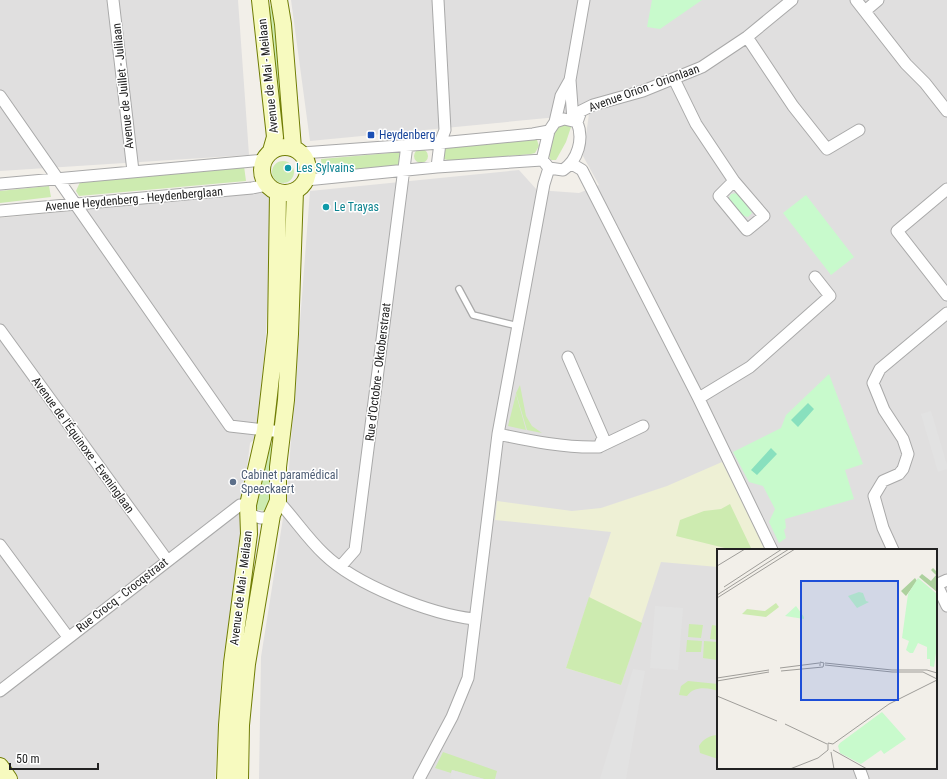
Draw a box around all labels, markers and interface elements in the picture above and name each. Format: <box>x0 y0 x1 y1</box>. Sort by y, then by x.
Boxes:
street label: Avenue de Mai - Meilaan <box>255 18 281 134</box>
street label: Avenue de Juillet - Julilaan <box>109 22 137 150</box>
street label: Avenue Orion - Orionlaan <box>587 61 701 115</box>
place label: Heydenberg <box>379 128 435 142</box>
marker: Heydenberg <box>366 130 376 140</box>
place label: Les Sylvains <box>296 161 354 175</box>
marker: Les Sylvains <box>283 163 293 173</box>
street label: Avenue Heydenberg - Heydenberglaan <box>44 184 224 214</box>
place label: Le Trayas <box>334 200 379 214</box>
marker: Le Trayas <box>321 202 331 212</box>
street label: Rue d'Octobre - Oktoberstraat <box>363 302 393 442</box>
street label: Avenue de l'Équinoxe - Eveninglaan <box>29 374 138 516</box>
place label: Cabinet paramédical Speeckaert <box>241 468 338 496</box>
marker: Cabinet paramédical Speeckaert <box>228 477 238 487</box>
street label: Avenue de Mai - Meilaan <box>227 530 255 646</box>
inset map <box>717 549 937 769</box>
street label: Rue Crocq - Crocqstraat <box>73 555 171 635</box>
scale bar <box>10 745 98 771</box>
text: 50 m <box>16 752 40 766</box>

